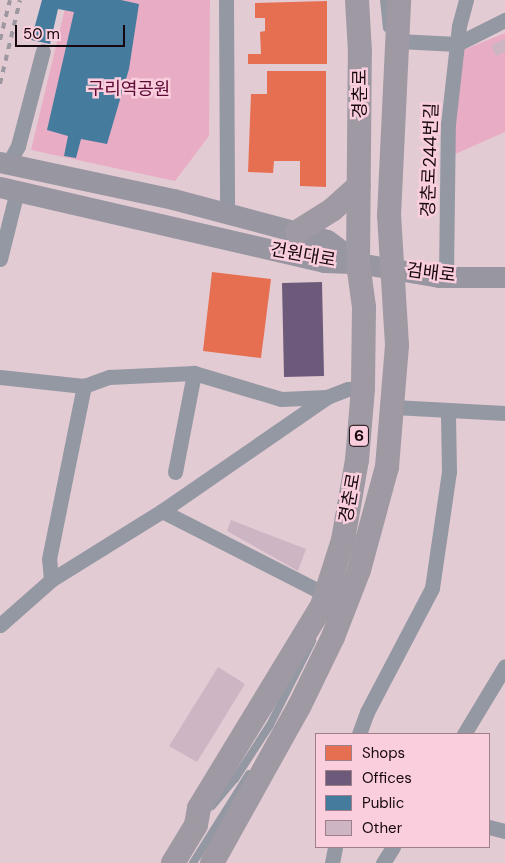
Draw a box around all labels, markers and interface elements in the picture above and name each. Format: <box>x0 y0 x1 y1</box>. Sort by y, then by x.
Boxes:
scale bar <box>18 15 128 47</box>
text: 50 m <box>23 24 60 44</box>
street label: 경춘로 <box>349 69 371 119</box>
park label: 구리역공원 <box>88 78 170 100</box>
street label: 경춘로244번길 <box>417 102 443 218</box>
street label: 건원대로 <box>269 239 337 271</box>
street label: 검배로 <box>405 259 457 287</box>
road number: 6 <box>348 422 370 450</box>
street label: 경춘로 <box>335 472 365 524</box>
legend <box>315 733 490 848</box>
text: Shops <box>362 743 405 763</box>
text: Offices <box>362 768 412 788</box>
text: Public <box>362 793 404 813</box>
text: Other <box>362 818 402 838</box>

